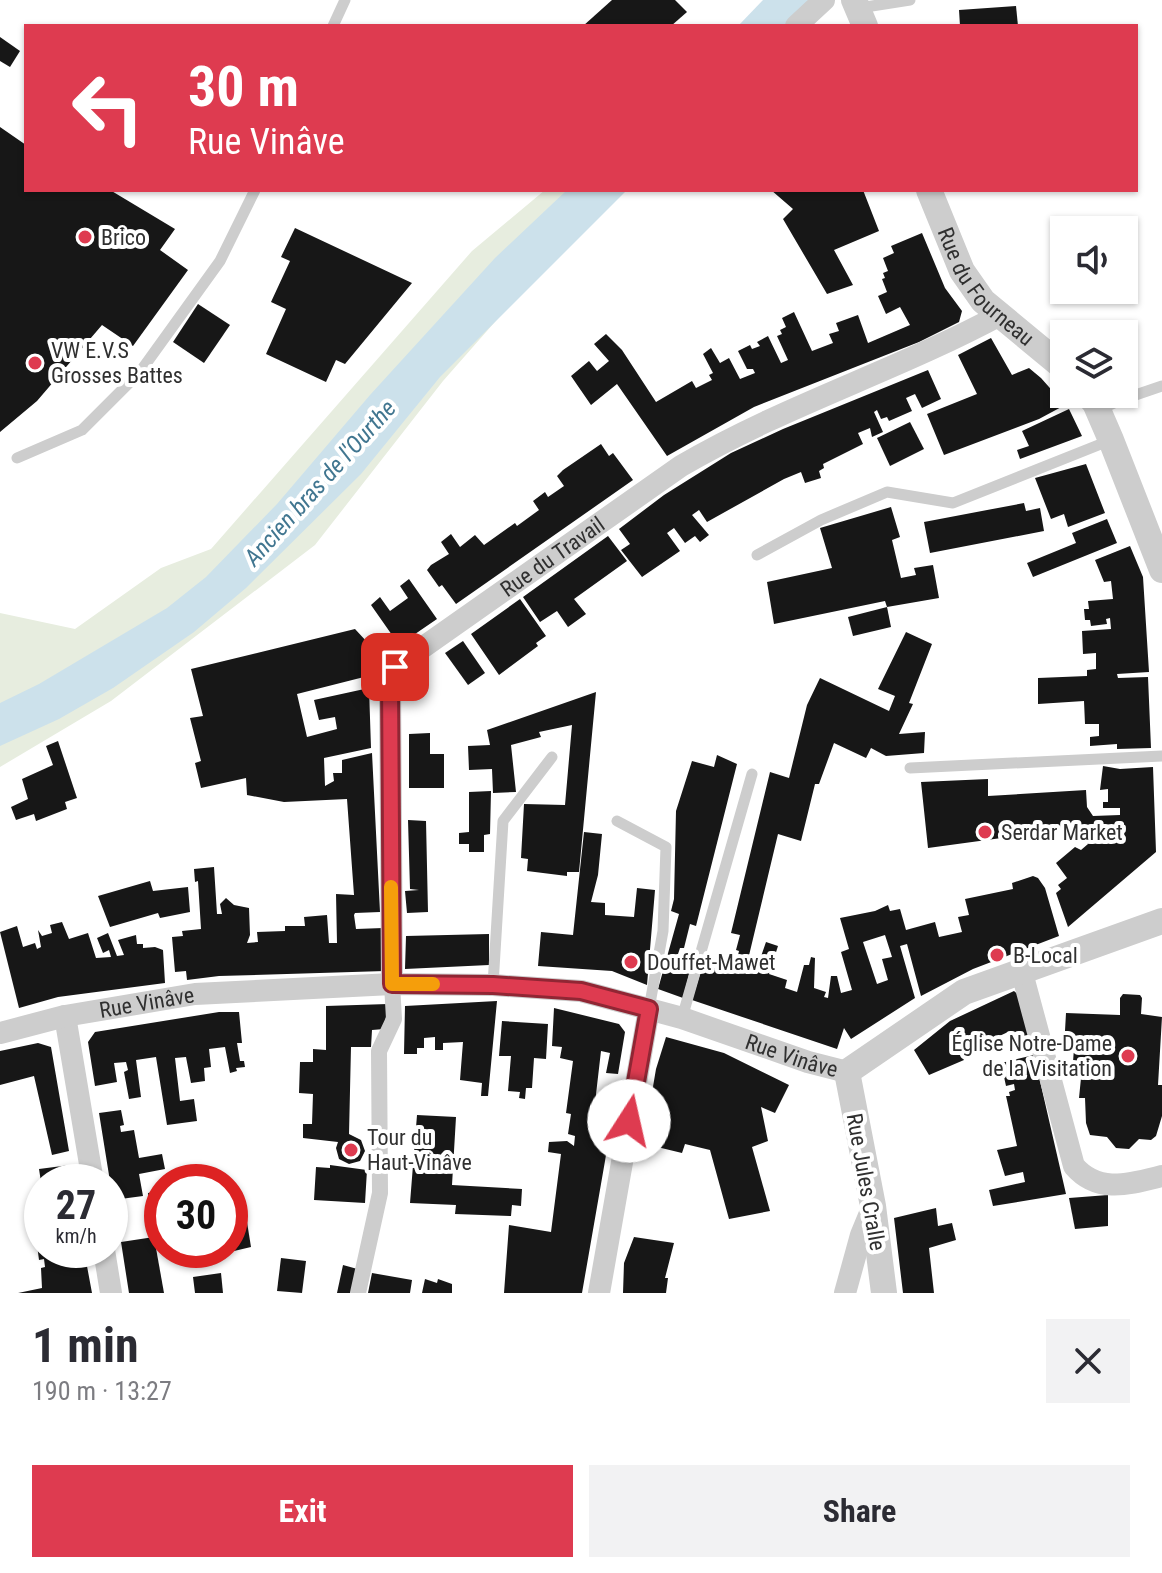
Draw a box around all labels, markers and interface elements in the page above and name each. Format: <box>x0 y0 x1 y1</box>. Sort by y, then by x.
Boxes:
text: 30 m <box>188 54 299 120</box>
icon: left <box>56 56 160 160</box>
text: Rue Vinâve <box>188 121 345 163</box>
map controls <box>1050 216 1138 408</box>
button: sound <box>1050 216 1138 304</box>
street label: Rue du Fourneau <box>933 224 1039 350</box>
place label: Brico <box>101 225 146 250</box>
marker: Brico <box>76 228 94 246</box>
button: layers <box>1050 320 1138 408</box>
place label: VW E.V.S Grosses Battes <box>51 338 183 388</box>
marker: VW E.V.S Grosses Battes <box>26 354 44 372</box>
water label: Ancien bras de l'Ourthe <box>238 394 402 572</box>
street label: Rue du Travail <box>495 511 609 602</box>
pin <box>361 633 429 701</box>
icon: arrive <box>373 645 417 689</box>
place label: Serdar Market <box>1001 820 1123 845</box>
marker: Serdar Market <box>976 823 994 841</box>
place label: B-Local <box>1013 943 1078 968</box>
marker: B-Local <box>988 946 1006 964</box>
place label: Douffet-Mawet <box>647 950 775 975</box>
marker: Douffet-Mawet <box>622 953 640 971</box>
street label: Rue Vinâve <box>97 982 196 1022</box>
street label: Rue Vinâve <box>742 1029 841 1082</box>
place label: Église Notre-Dame de la Visitation <box>952 1031 1112 1081</box>
marker: Église Notre-Dame de la Visitation <box>1119 1047 1137 1065</box>
position arrow <box>587 1079 671 1163</box>
street label: Rue Jules Cralle <box>842 1111 890 1253</box>
place label: Tour du Haut-Vinâve <box>367 1125 472 1175</box>
marker: Tour du Haut-Vinâve <box>342 1141 360 1159</box>
speed limit sign: 30 <box>144 1164 248 1268</box>
text: 27 <box>56 1182 96 1229</box>
text: km/h <box>55 1224 97 1248</box>
text: 1 min <box>32 1317 139 1374</box>
button: close <box>1046 1319 1130 1403</box>
text: 190 m · 13:27 <box>32 1376 172 1406</box>
button: Exit <box>32 1465 573 1557</box>
button: Share <box>589 1465 1130 1557</box>

